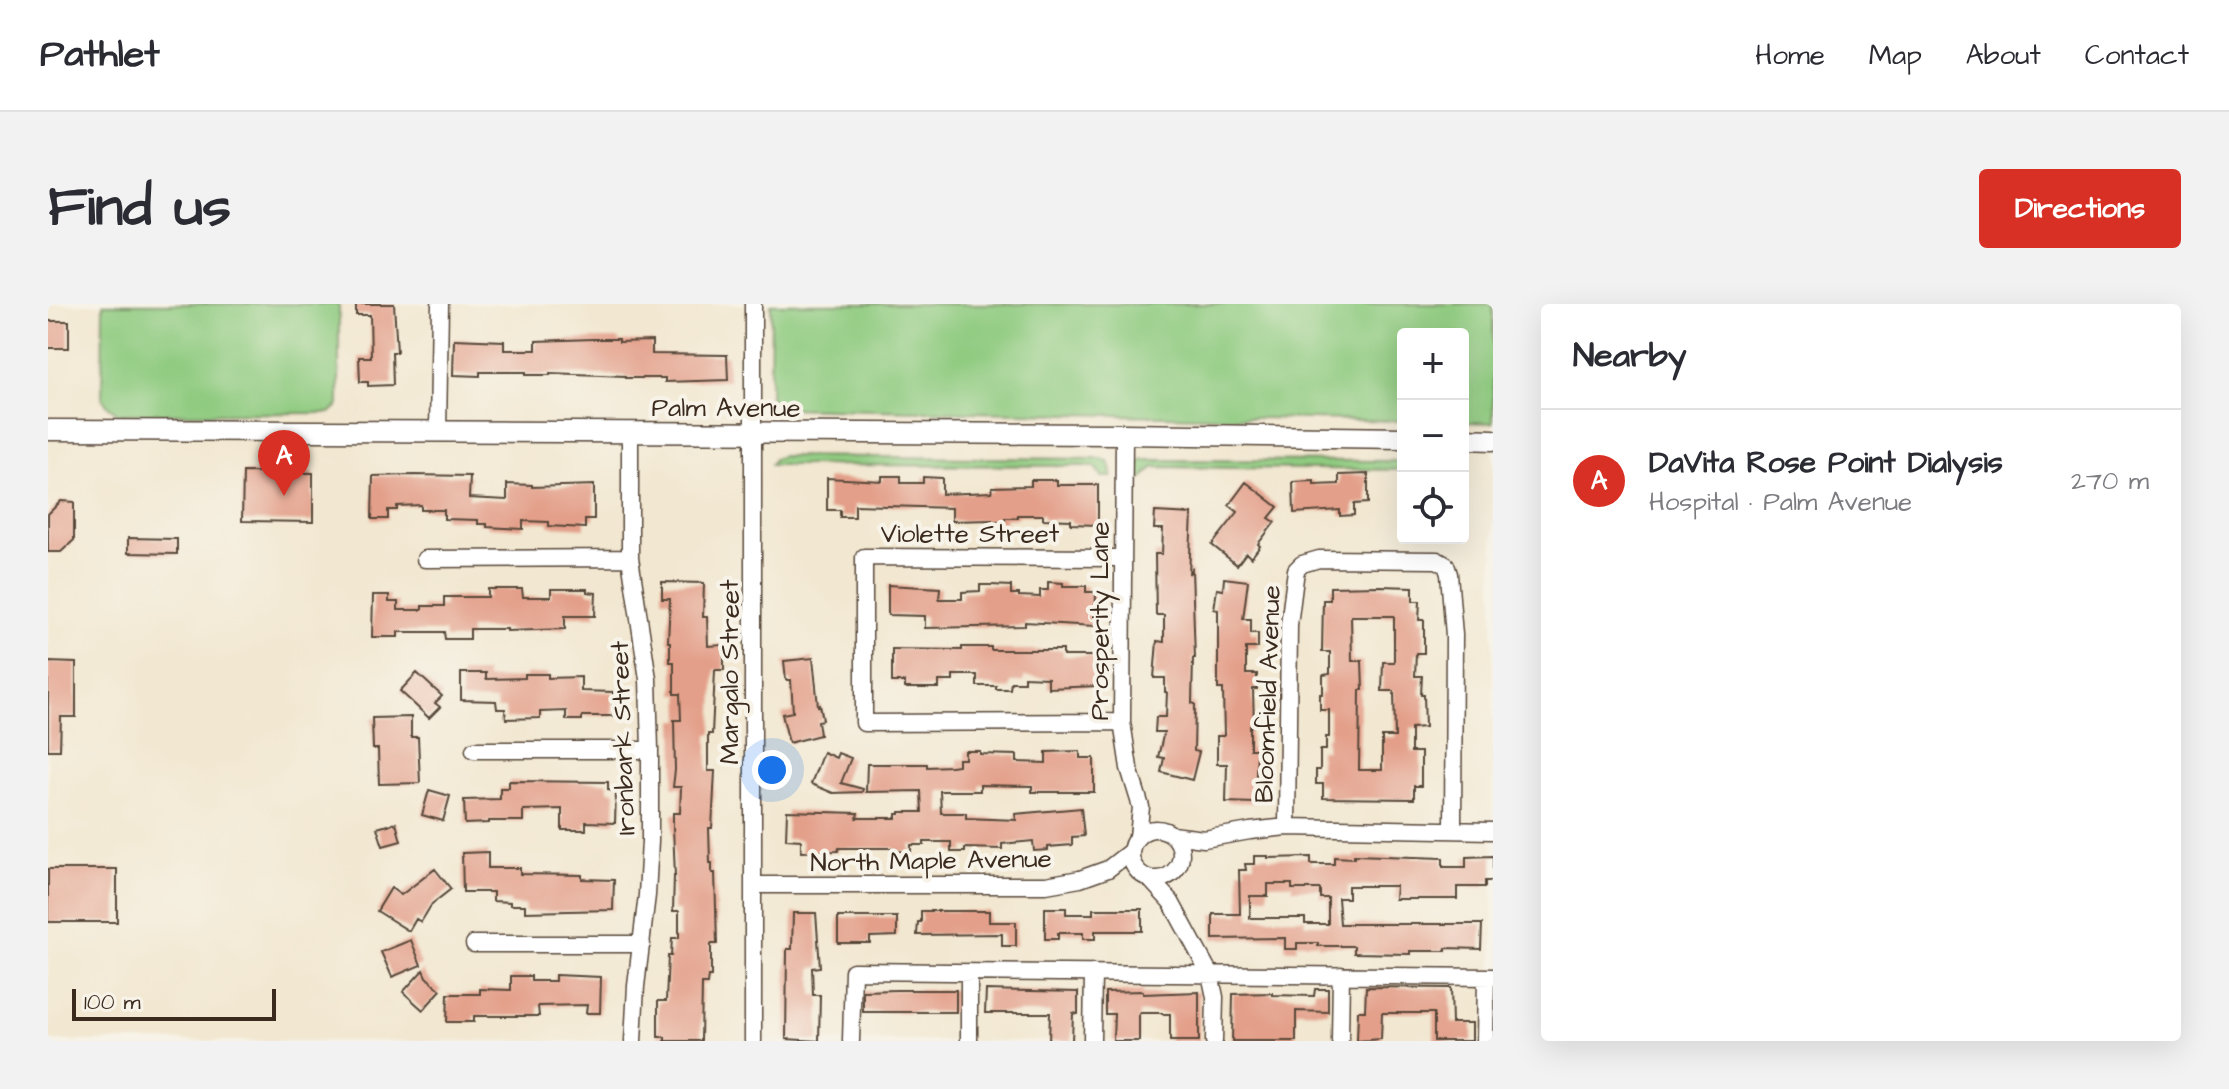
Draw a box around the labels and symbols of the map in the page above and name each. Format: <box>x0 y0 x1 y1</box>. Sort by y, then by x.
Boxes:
street label: Palm Avenue <box>651 390 801 426</box>
pin: A <box>258 430 310 496</box>
street label: Violette Street <box>881 516 1060 552</box>
street label: Prosperity Lane <box>1082 522 1120 720</box>
street label: Margalo Street <box>712 579 750 765</box>
street label: Bloomfield Avenue <box>1246 585 1290 804</box>
street label: Ironbark Street <box>602 640 644 836</box>
your location <box>752 750 792 790</box>
street label: North Maple Avenue <box>810 841 1052 881</box>
scale bar <box>72 985 276 1021</box>

